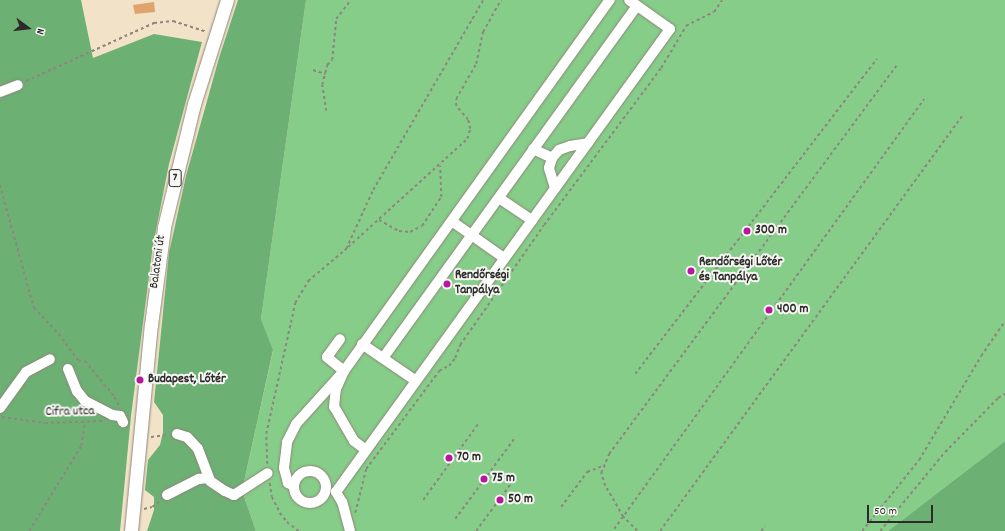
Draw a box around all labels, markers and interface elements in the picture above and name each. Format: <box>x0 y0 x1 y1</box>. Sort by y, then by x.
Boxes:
north arrow <box>8 8 48 48</box>
text: N <box>31 26 48 36</box>
road number: 7 <box>168 168 182 188</box>
place label: 300 m <box>755 223 787 239</box>
marker: 300 m <box>742 226 752 236</box>
street label: Balatoni út <box>148 234 170 290</box>
place label: Rendőrségi Lőtér és Tanpálya <box>699 256 782 287</box>
marker: Rendőrségi Lőtér és Tanpálya <box>686 266 696 276</box>
place label: Rendőrségi Tanpálya <box>455 269 509 300</box>
marker: Rendőrségi Tanpálya <box>442 279 452 289</box>
place label: 400 m <box>777 302 808 318</box>
marker: 400 m <box>764 305 774 315</box>
place label: Budapest, Lőtér <box>148 372 226 388</box>
marker: Budapest, Lőtér <box>135 375 145 385</box>
street label: Cifra utca <box>45 405 95 421</box>
place label: 70 m <box>457 450 481 466</box>
marker: 70 m <box>444 453 454 463</box>
place label: 75 m <box>492 471 515 487</box>
marker: 75 m <box>479 474 489 484</box>
place label: 50 m <box>508 492 533 508</box>
marker: 50 m <box>495 495 505 505</box>
scale bar <box>869 497 935 523</box>
text: 50 m <box>874 503 897 520</box>

